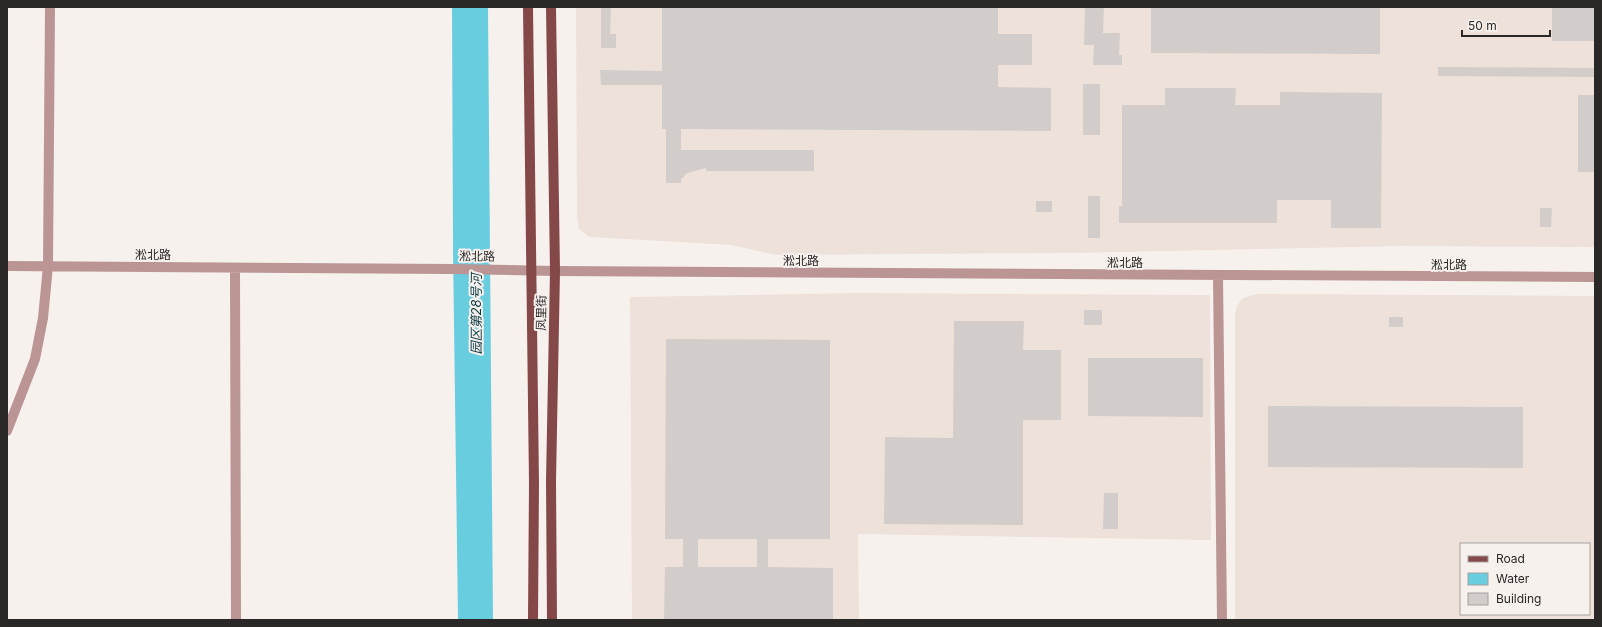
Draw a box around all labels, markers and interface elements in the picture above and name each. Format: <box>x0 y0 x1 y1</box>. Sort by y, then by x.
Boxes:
scale bar <box>1462 12 1550 38</box>
text: 50 m <box>1468 18 1497 33</box>
street label: 淞北路 <box>135 247 171 262</box>
street label: 淞北路 <box>459 248 495 264</box>
street label: 淞北路 <box>783 253 819 268</box>
street label: 淞北路 <box>1107 255 1143 270</box>
street label: 淞北路 <box>1431 257 1467 272</box>
water label: 园区第28号河 <box>468 271 484 354</box>
street label: 凤里街 <box>533 295 549 331</box>
legend <box>1460 543 1590 615</box>
text: Road <box>1496 551 1525 566</box>
text: Water <box>1496 571 1530 586</box>
text: Building <box>1496 591 1541 606</box>

